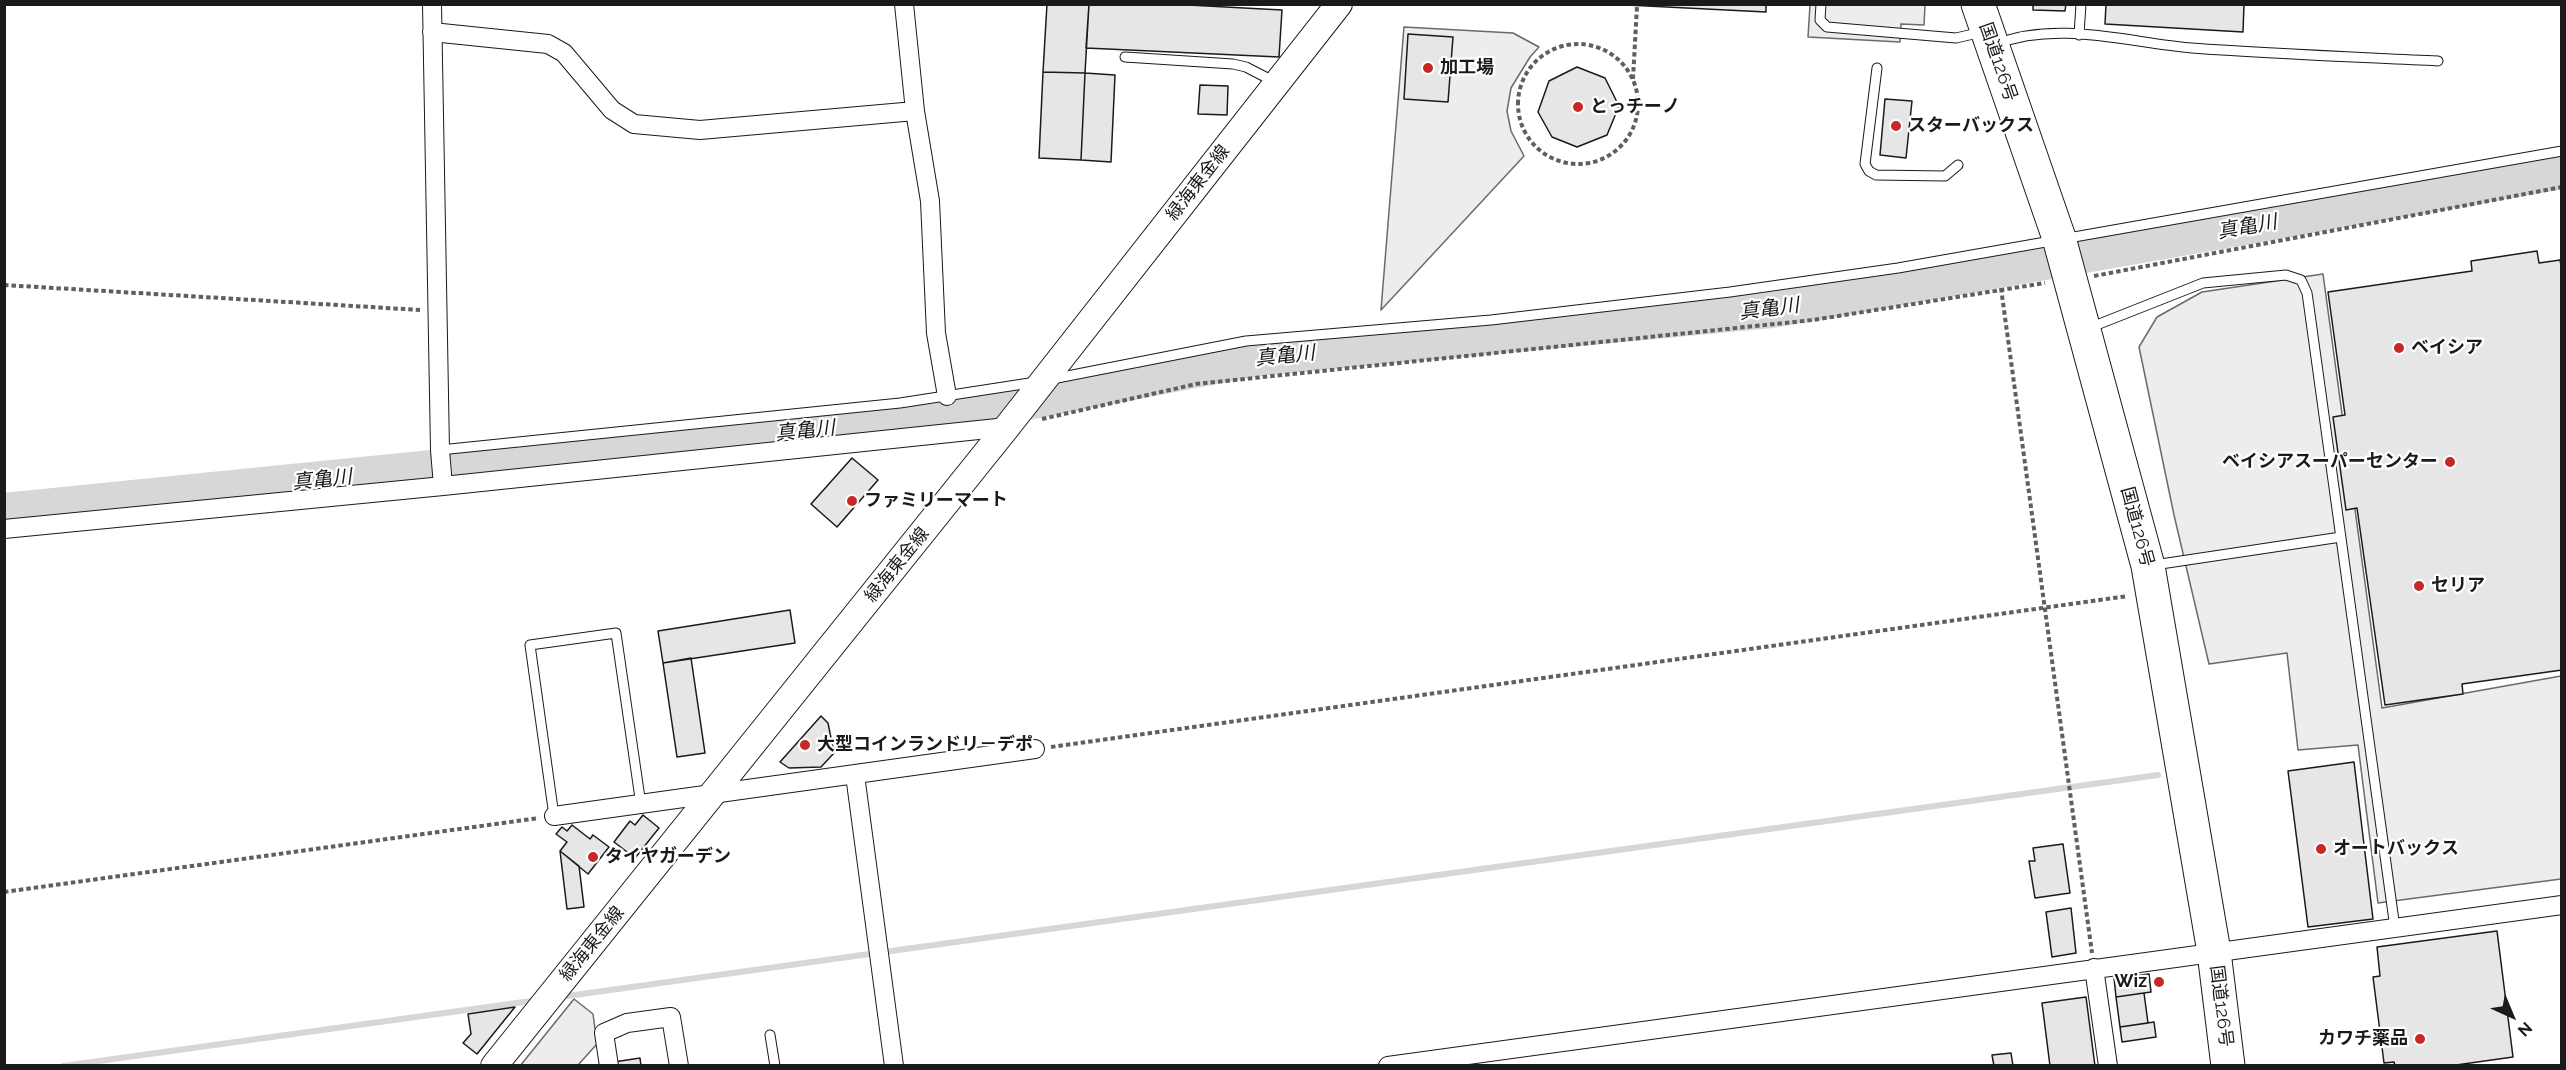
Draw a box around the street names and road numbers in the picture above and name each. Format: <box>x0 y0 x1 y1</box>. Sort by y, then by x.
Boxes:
street label: 国道126号 <box>1974 20 2022 104</box>
street label: 緑海東金線 <box>1162 141 1234 225</box>
street label: 国道126号 <box>2116 485 2158 569</box>
street label: 緑海東金線 <box>860 523 934 607</box>
street label: 緑海東金線 <box>555 902 629 986</box>
street label: 国道126号 <box>2205 964 2237 1048</box>

